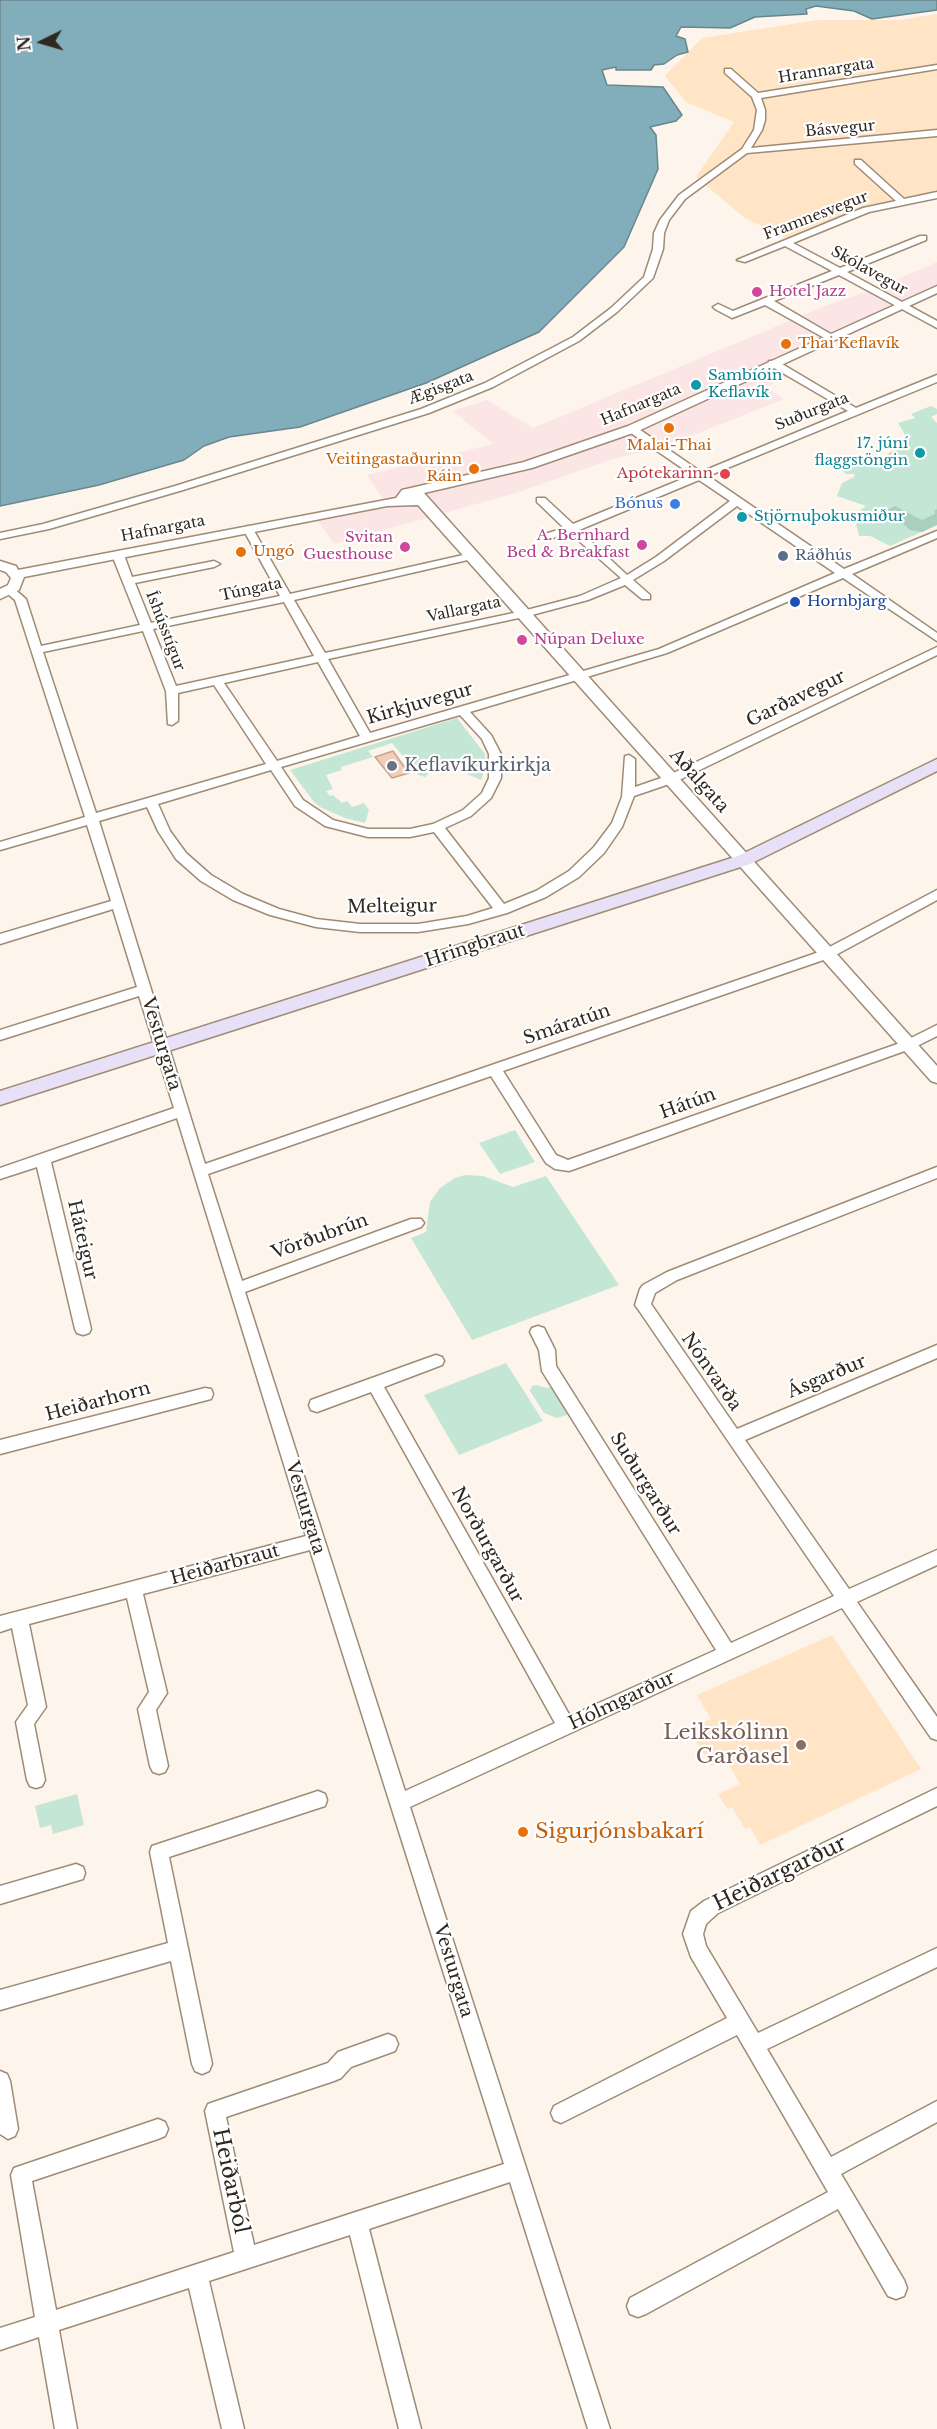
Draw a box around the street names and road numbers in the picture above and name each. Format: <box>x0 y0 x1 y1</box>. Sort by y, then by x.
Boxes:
street label: Hrannargata <box>777 55 875 87</box>
street label: Básvegur <box>804 117 876 141</box>
street label: Framnesvegur <box>761 188 871 244</box>
street label: Skólavegur <box>828 243 910 299</box>
street label: Ægisgata <box>406 367 476 409</box>
street label: Hafnargata <box>598 380 684 430</box>
street label: Suðurgata <box>773 389 851 435</box>
street label: Hafnargata <box>119 512 207 546</box>
street label: Túngata <box>218 575 284 605</box>
street label: Íshússtígur <box>142 589 188 673</box>
street label: Vallargata <box>425 593 503 627</box>
street label: Garðavegur <box>743 666 849 732</box>
street label: Kirkjuvegur <box>364 679 476 729</box>
street label: Aðalgata <box>665 745 733 817</box>
street label: Melteigur <box>347 895 437 919</box>
street label: Hringbraut <box>422 920 528 972</box>
street label: Vesturgata <box>137 995 185 1093</box>
street label: Smáratún <box>521 1000 613 1050</box>
street label: Hátún <box>657 1084 719 1124</box>
street label: Háteigur <box>62 1198 102 1282</box>
street label: Vörðubrún <box>269 1210 371 1264</box>
street label: Nónvarða <box>676 1329 746 1415</box>
street label: Ásgarður <box>784 1351 870 1403</box>
street label: Heiðarhorn <box>43 1378 153 1426</box>
street label: Suðurgarður <box>605 1429 685 1539</box>
street label: Vesturgata <box>281 1459 329 1557</box>
street label: Norðurgarður <box>446 1483 528 1607</box>
street label: Heiðarbraut <box>168 1540 282 1590</box>
street label: Hólmgarður <box>566 1667 678 1735</box>
street label: Heiðargarður <box>709 1831 851 1917</box>
street label: Vesturgata <box>429 1922 477 2020</box>
street label: Heiðarból <box>207 2126 253 2236</box>

